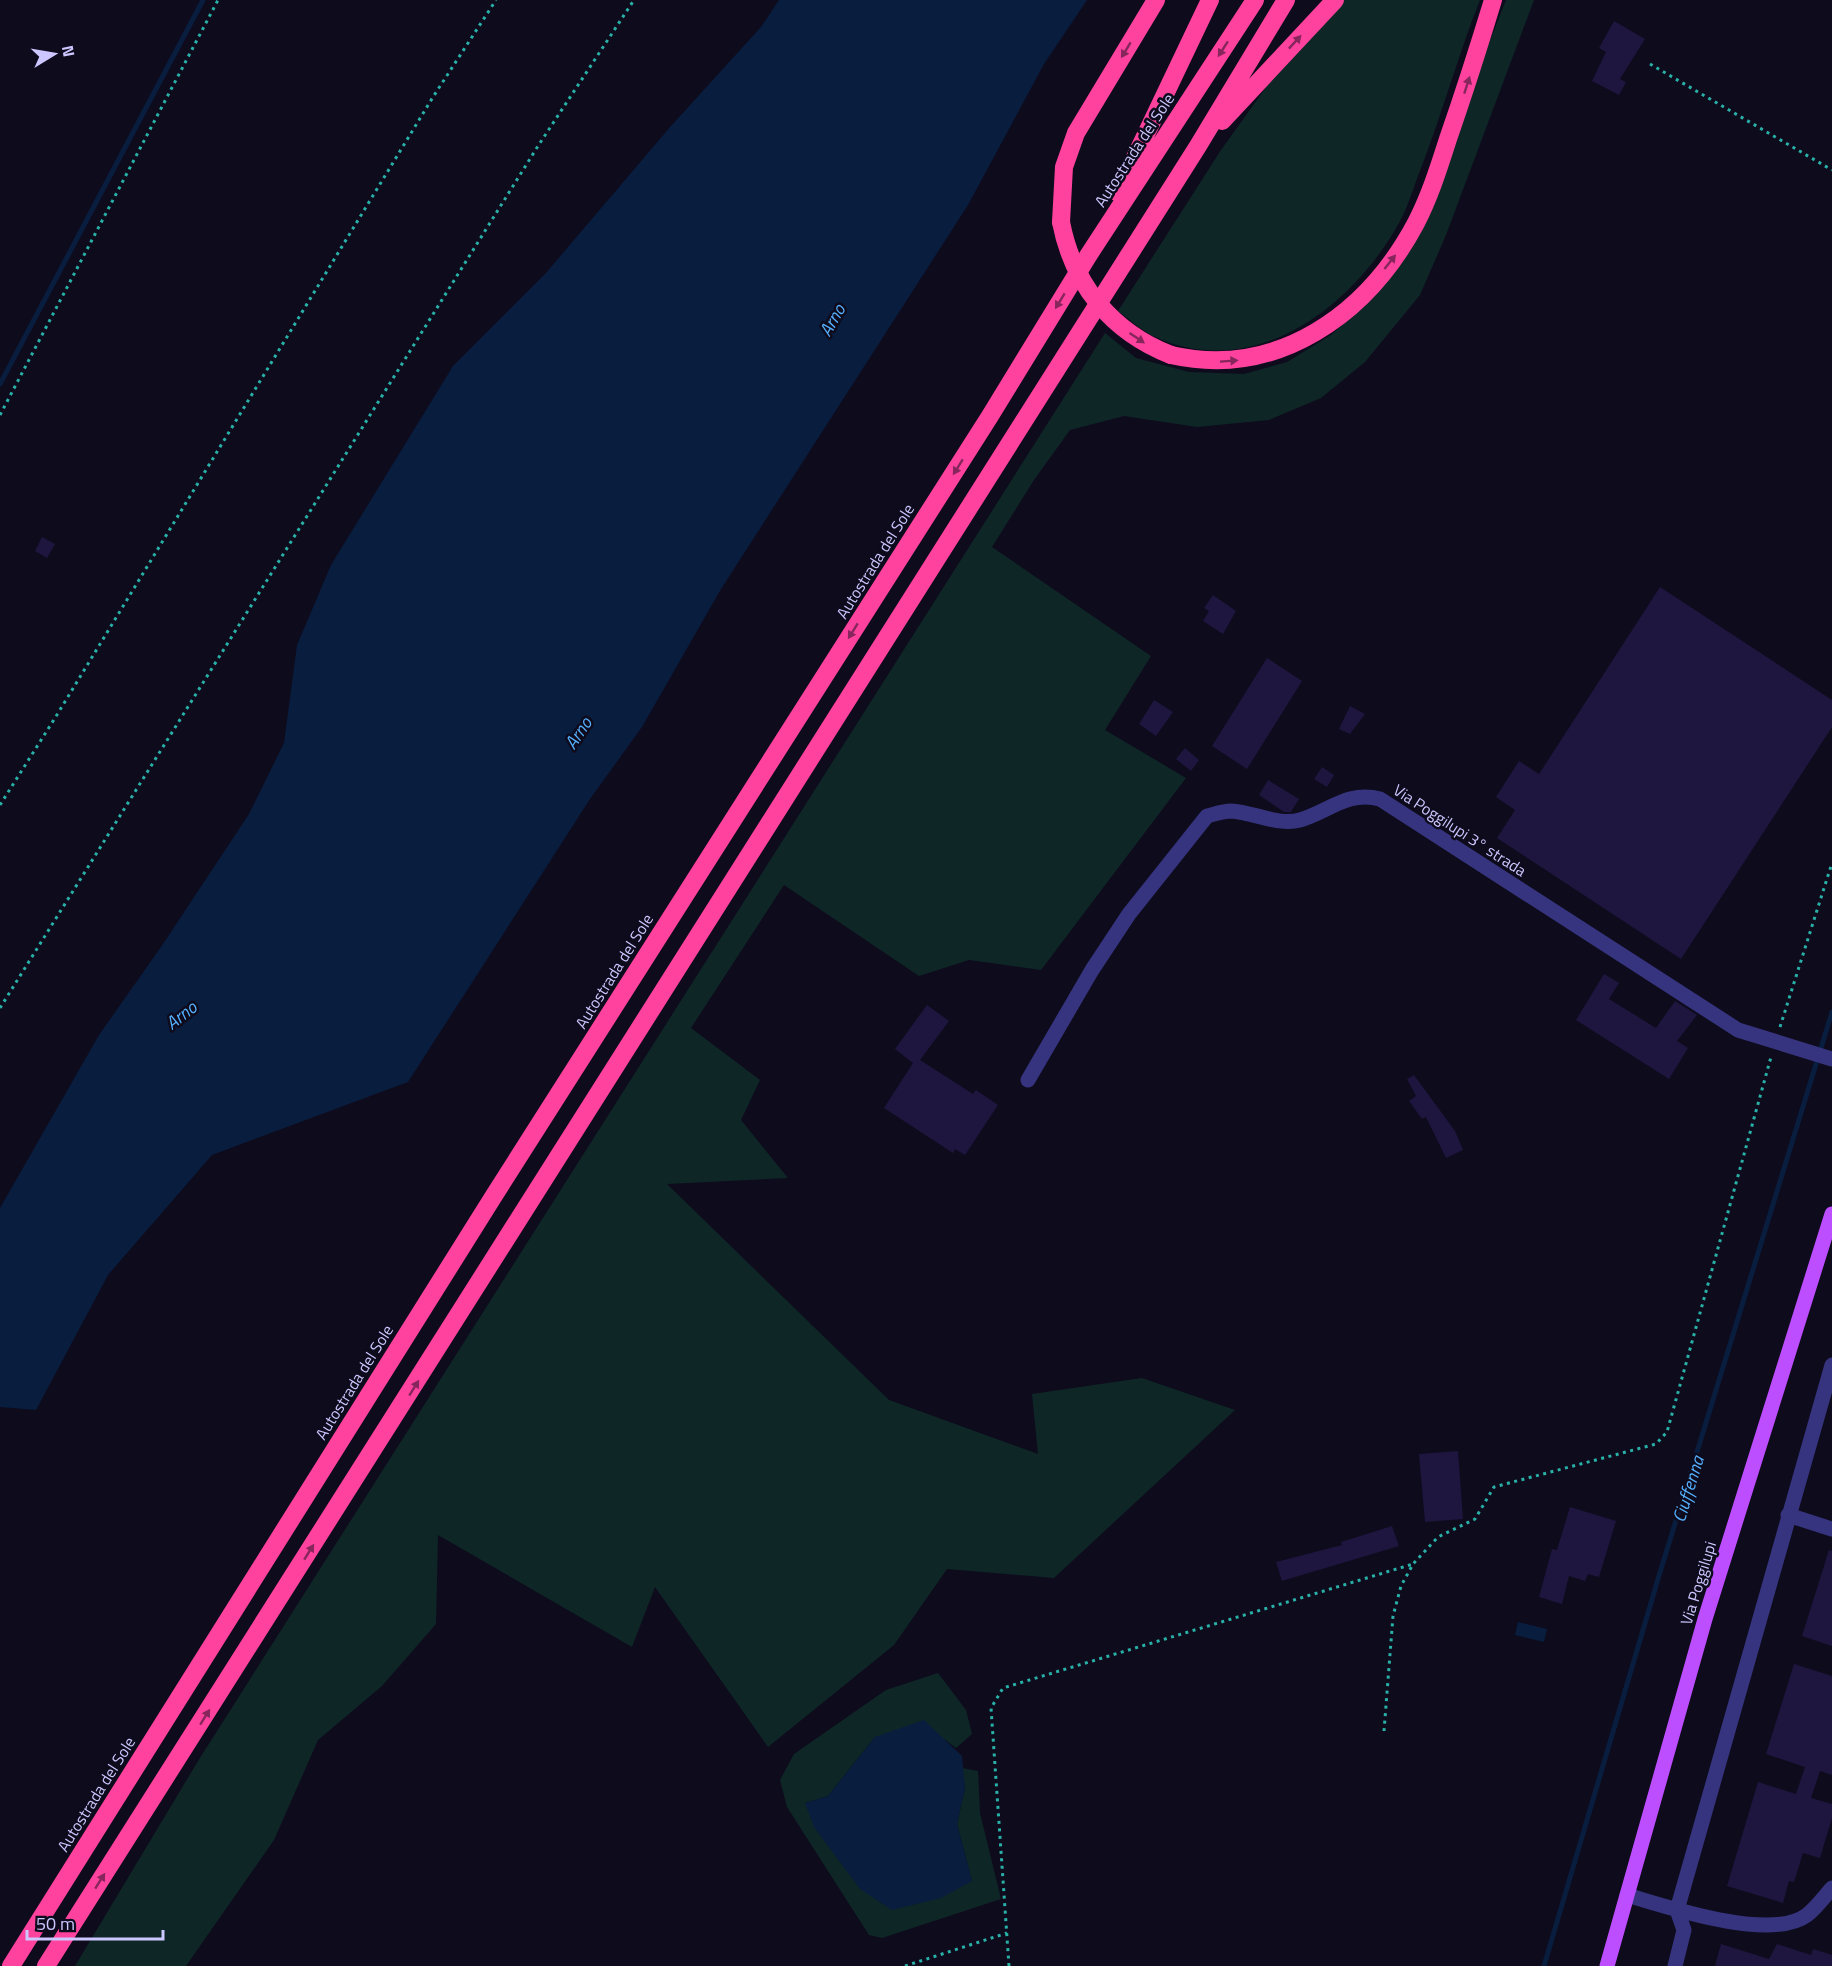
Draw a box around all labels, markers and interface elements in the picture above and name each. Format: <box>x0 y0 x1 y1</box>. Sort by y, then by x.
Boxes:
north arrow <box>24 24 84 84</box>
one-way arrow <box>1288 35 1302 49</box>
one-way arrow <box>1218 41 1229 57</box>
one-way arrow <box>1121 42 1131 59</box>
text: N <box>56 43 82 59</box>
one-way arrow <box>1462 76 1472 94</box>
street label: Autostrada del Sole <box>1088 88 1180 212</box>
one-way arrow <box>1383 255 1395 270</box>
one-way arrow <box>1055 293 1066 309</box>
water label: Arno <box>812 298 853 341</box>
one-way arrow <box>1128 332 1144 344</box>
one-way arrow <box>1220 357 1239 366</box>
one-way arrow <box>952 459 963 475</box>
street label: Autostrada del Sole <box>830 499 920 623</box>
one-way arrow <box>847 623 859 639</box>
water label: Arno <box>557 711 599 754</box>
street label: Via Poggilupi 3° strada <box>1389 778 1531 882</box>
street label: Autostrada del Sole <box>569 909 659 1033</box>
water label: Arno <box>159 993 203 1036</box>
street label: Autostrada del Sole <box>309 1320 399 1444</box>
one-way arrow <box>408 1380 420 1396</box>
water label: Ciuffenna <box>1665 1452 1711 1525</box>
street label: Via Poggilupi <box>1674 1538 1722 1628</box>
one-way arrow <box>304 1544 315 1560</box>
one-way arrow <box>199 1708 210 1725</box>
street label: Autostrada del Sole <box>51 1732 141 1856</box>
one-way arrow <box>94 1873 105 1889</box>
scale bar <box>27 1903 164 1941</box>
text: 50 m <box>36 1910 75 1937</box>

